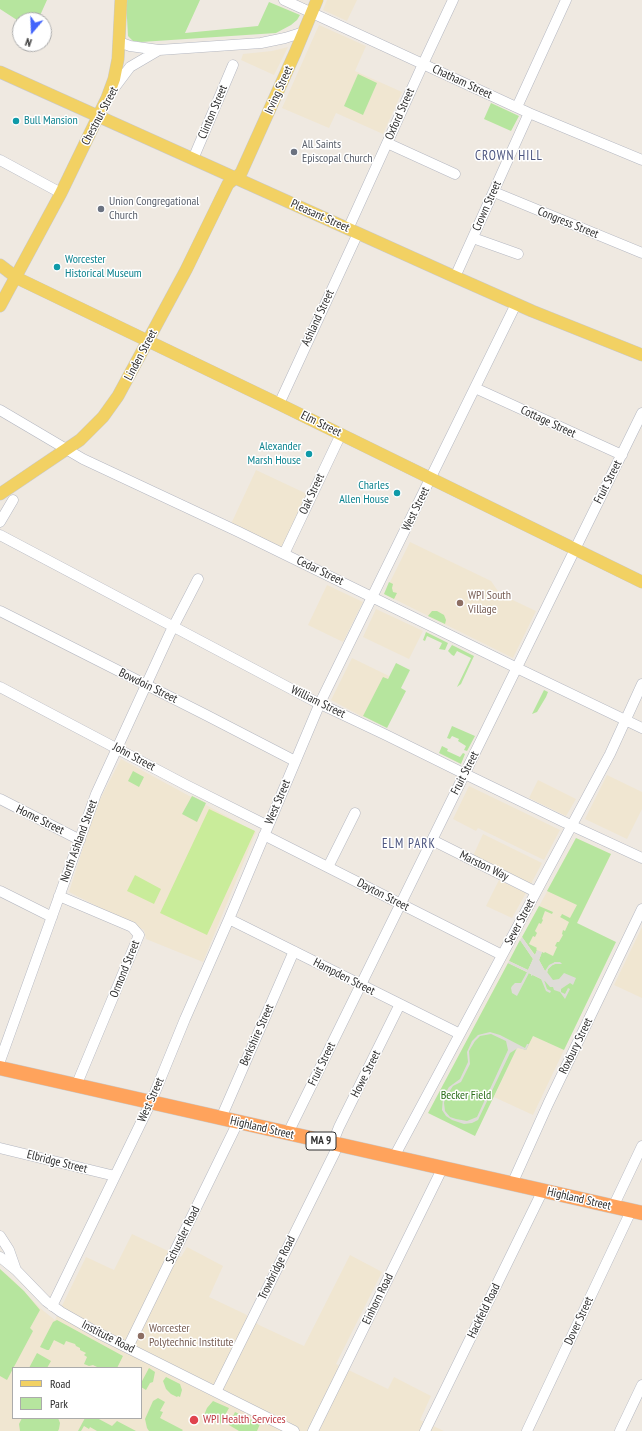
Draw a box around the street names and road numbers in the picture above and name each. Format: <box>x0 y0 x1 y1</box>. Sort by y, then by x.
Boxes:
street label: Chatham Street <box>430 62 494 102</box>
street label: Irving Street <box>262 64 296 116</box>
street label: Clinton Street <box>195 83 231 141</box>
street label: Chestnut Street <box>79 84 121 148</box>
street label: Oxford Street <box>382 86 418 142</box>
street label: Crown Street <box>470 179 504 233</box>
street label: Pleasant Street <box>288 197 352 235</box>
street label: Congress Street <box>535 204 601 242</box>
street label: Ashland Street <box>299 288 337 348</box>
street label: Linden Street <box>122 327 160 383</box>
street label: Cottage Street <box>518 403 578 441</box>
street label: Elm Street <box>298 408 344 440</box>
street label: Fruit Street <box>591 458 625 506</box>
street label: Oak Street <box>296 471 328 517</box>
street label: West Street <box>399 485 433 533</box>
street label: Cedar Street <box>294 553 346 589</box>
street label: Bowdoin Street <box>116 666 180 706</box>
street label: William Street <box>288 683 348 721</box>
street label: John Street <box>110 740 158 774</box>
street label: Fruit Street <box>448 749 482 797</box>
street label: West Street <box>262 777 294 827</box>
street label: North Ashland Street <box>57 798 101 884</box>
street label: Home Street <box>14 802 66 838</box>
street label: Marston Way <box>457 848 511 884</box>
street label: Dayton Street <box>354 876 412 914</box>
street label: Sever Street <box>502 896 538 948</box>
street label: Ormond Street <box>107 938 143 1000</box>
street label: Hampden Street <box>311 955 377 999</box>
street label: Berkshire Street <box>237 1002 277 1068</box>
street label: Roxbury Street <box>556 1016 596 1076</box>
street label: Fruit Street <box>305 1040 339 1088</box>
street label: Howe Street <box>348 1048 384 1100</box>
street label: West Street <box>135 1075 167 1125</box>
street label: Highland Street <box>229 1114 295 1142</box>
road number: MA 9 <box>306 1132 336 1150</box>
street label: Elbridge Street <box>25 1148 89 1176</box>
street label: Highland Street <box>546 1185 612 1213</box>
street label: Schussler Road <box>163 1204 203 1266</box>
street label: Trowbridge Road <box>255 1234 299 1302</box>
street label: Einhorn Road <box>359 1271 397 1327</box>
street label: Hackfeld Road <box>465 1281 503 1341</box>
street label: Dover Street <box>562 1295 596 1347</box>
street label: Institute Road <box>79 1317 137 1357</box>

